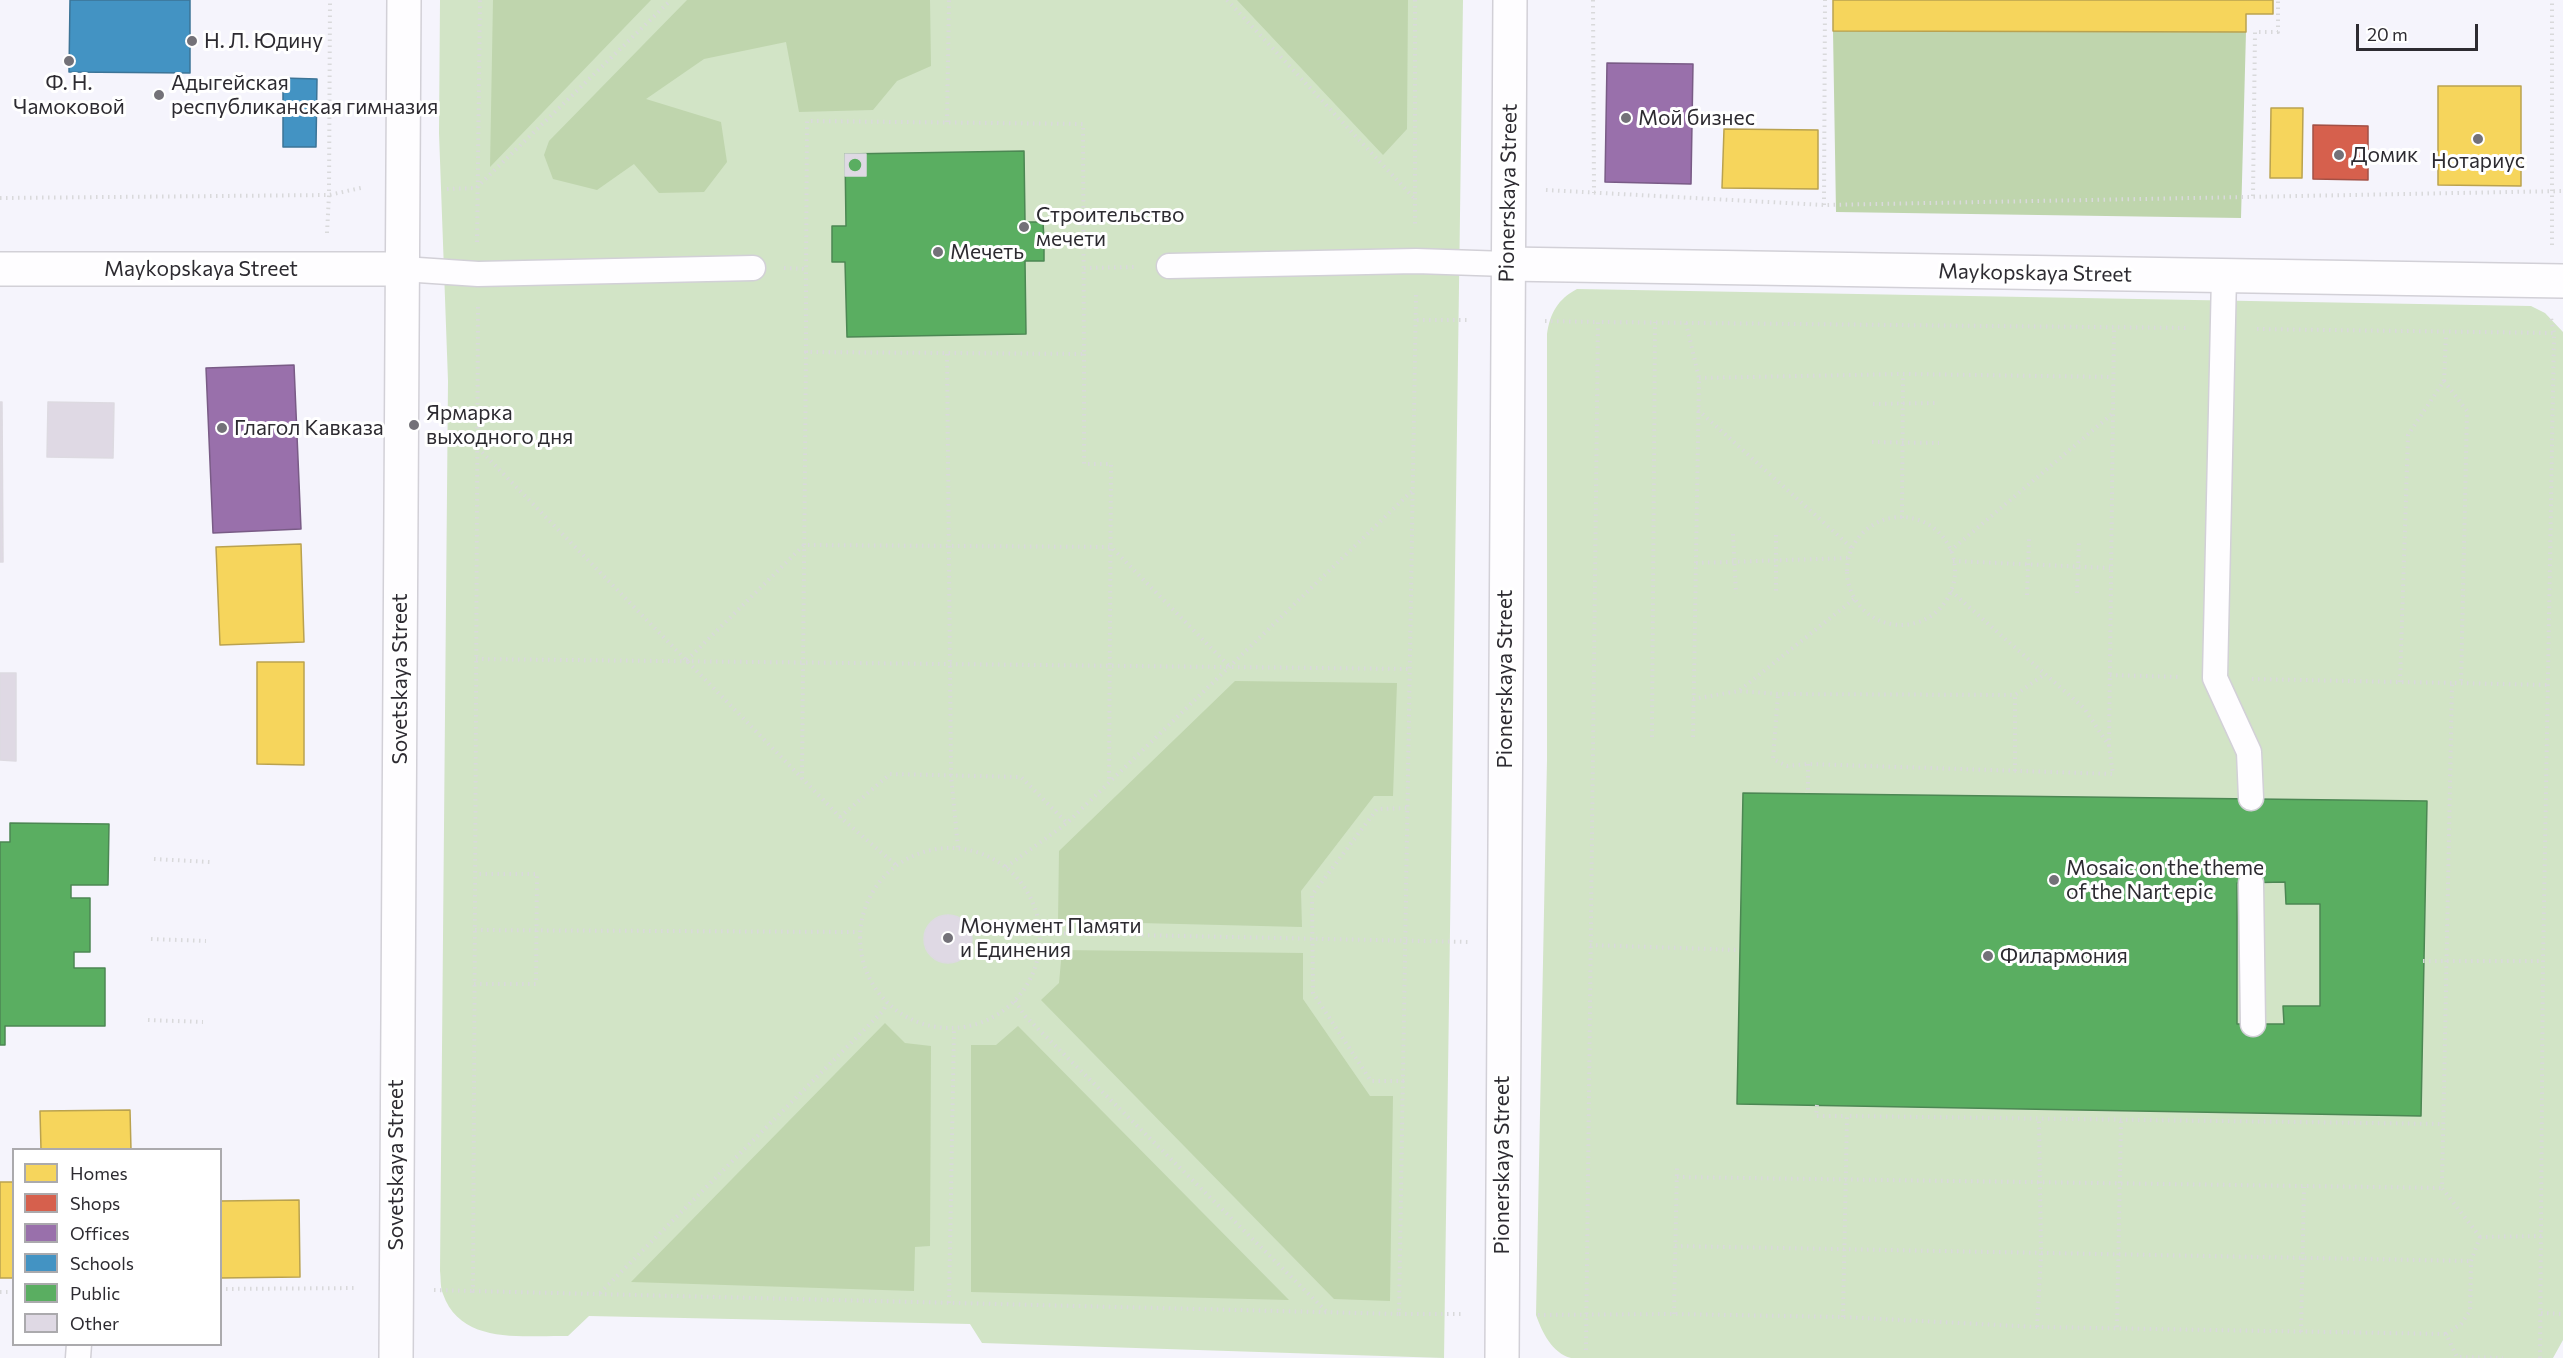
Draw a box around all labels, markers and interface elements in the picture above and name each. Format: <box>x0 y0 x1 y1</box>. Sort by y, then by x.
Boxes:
scale bar <box>2359 12 2480 50</box>
text: 20 m <box>2367 23 2408 45</box>
place label: Н. Л. Юдину <box>204 28 323 54</box>
marker: Н. Л. Юдину <box>185 34 199 48</box>
marker: Ф. Н. Чамоковой <box>62 54 76 68</box>
place label: Ф. Н. Чамоковой <box>13 70 125 120</box>
place label: Адыгейская республиканская гимназия <box>171 70 438 120</box>
marker: Адыгейская республиканская гимназия <box>152 88 166 102</box>
street label: Pionerskaya Street <box>1494 103 1522 283</box>
place label: Мой бизнес <box>1638 105 1755 131</box>
marker: Мой бизнес <box>1619 111 1633 125</box>
marker: Нотариус <box>2471 132 2485 146</box>
place label: Домик <box>2351 142 2418 168</box>
marker: Домик <box>2332 148 2346 162</box>
place label: Нотариус <box>2431 148 2525 174</box>
place label: Строительство мечети <box>1036 202 1184 252</box>
marker: Строительство мечети <box>1017 220 1031 234</box>
place label: Мечеть <box>950 239 1024 265</box>
marker: Мечеть <box>931 245 945 259</box>
street label: Maykopskaya Street <box>104 256 298 282</box>
street label: Maykopskaya Street <box>1938 259 2132 287</box>
place label: Ярмарка выходного дня <box>426 400 573 450</box>
place label: Глагол Кавказа <box>234 415 384 441</box>
marker: Ярмарка выходного дня <box>407 418 421 432</box>
marker: Глагол Кавказа <box>215 421 229 435</box>
street label: Pionerskaya Street <box>1492 590 1518 768</box>
street label: Sovetskaya Street <box>387 593 413 765</box>
place label: Mosaic on the theme of the Nart epic <box>2066 855 2264 905</box>
marker: Mosaic on the theme of the Nart epic <box>2047 873 2061 887</box>
place label: Монумент Памяти и Единения <box>960 913 1142 963</box>
marker: Монумент Памяти и Единения <box>941 931 955 945</box>
place label: Филармония <box>2000 943 2128 969</box>
marker: Филармония <box>1981 949 1995 963</box>
street label: Pionerskaya Street <box>1489 1076 1515 1254</box>
street label: Sovetskaya Street <box>383 1079 409 1251</box>
legend <box>12 1148 222 1346</box>
text: Homes <box>70 1162 128 1184</box>
text: Shops <box>70 1192 120 1214</box>
text: Offices <box>70 1222 130 1244</box>
text: Schools <box>70 1252 134 1274</box>
text: Public <box>70 1282 120 1304</box>
text: Other <box>70 1312 119 1334</box>

